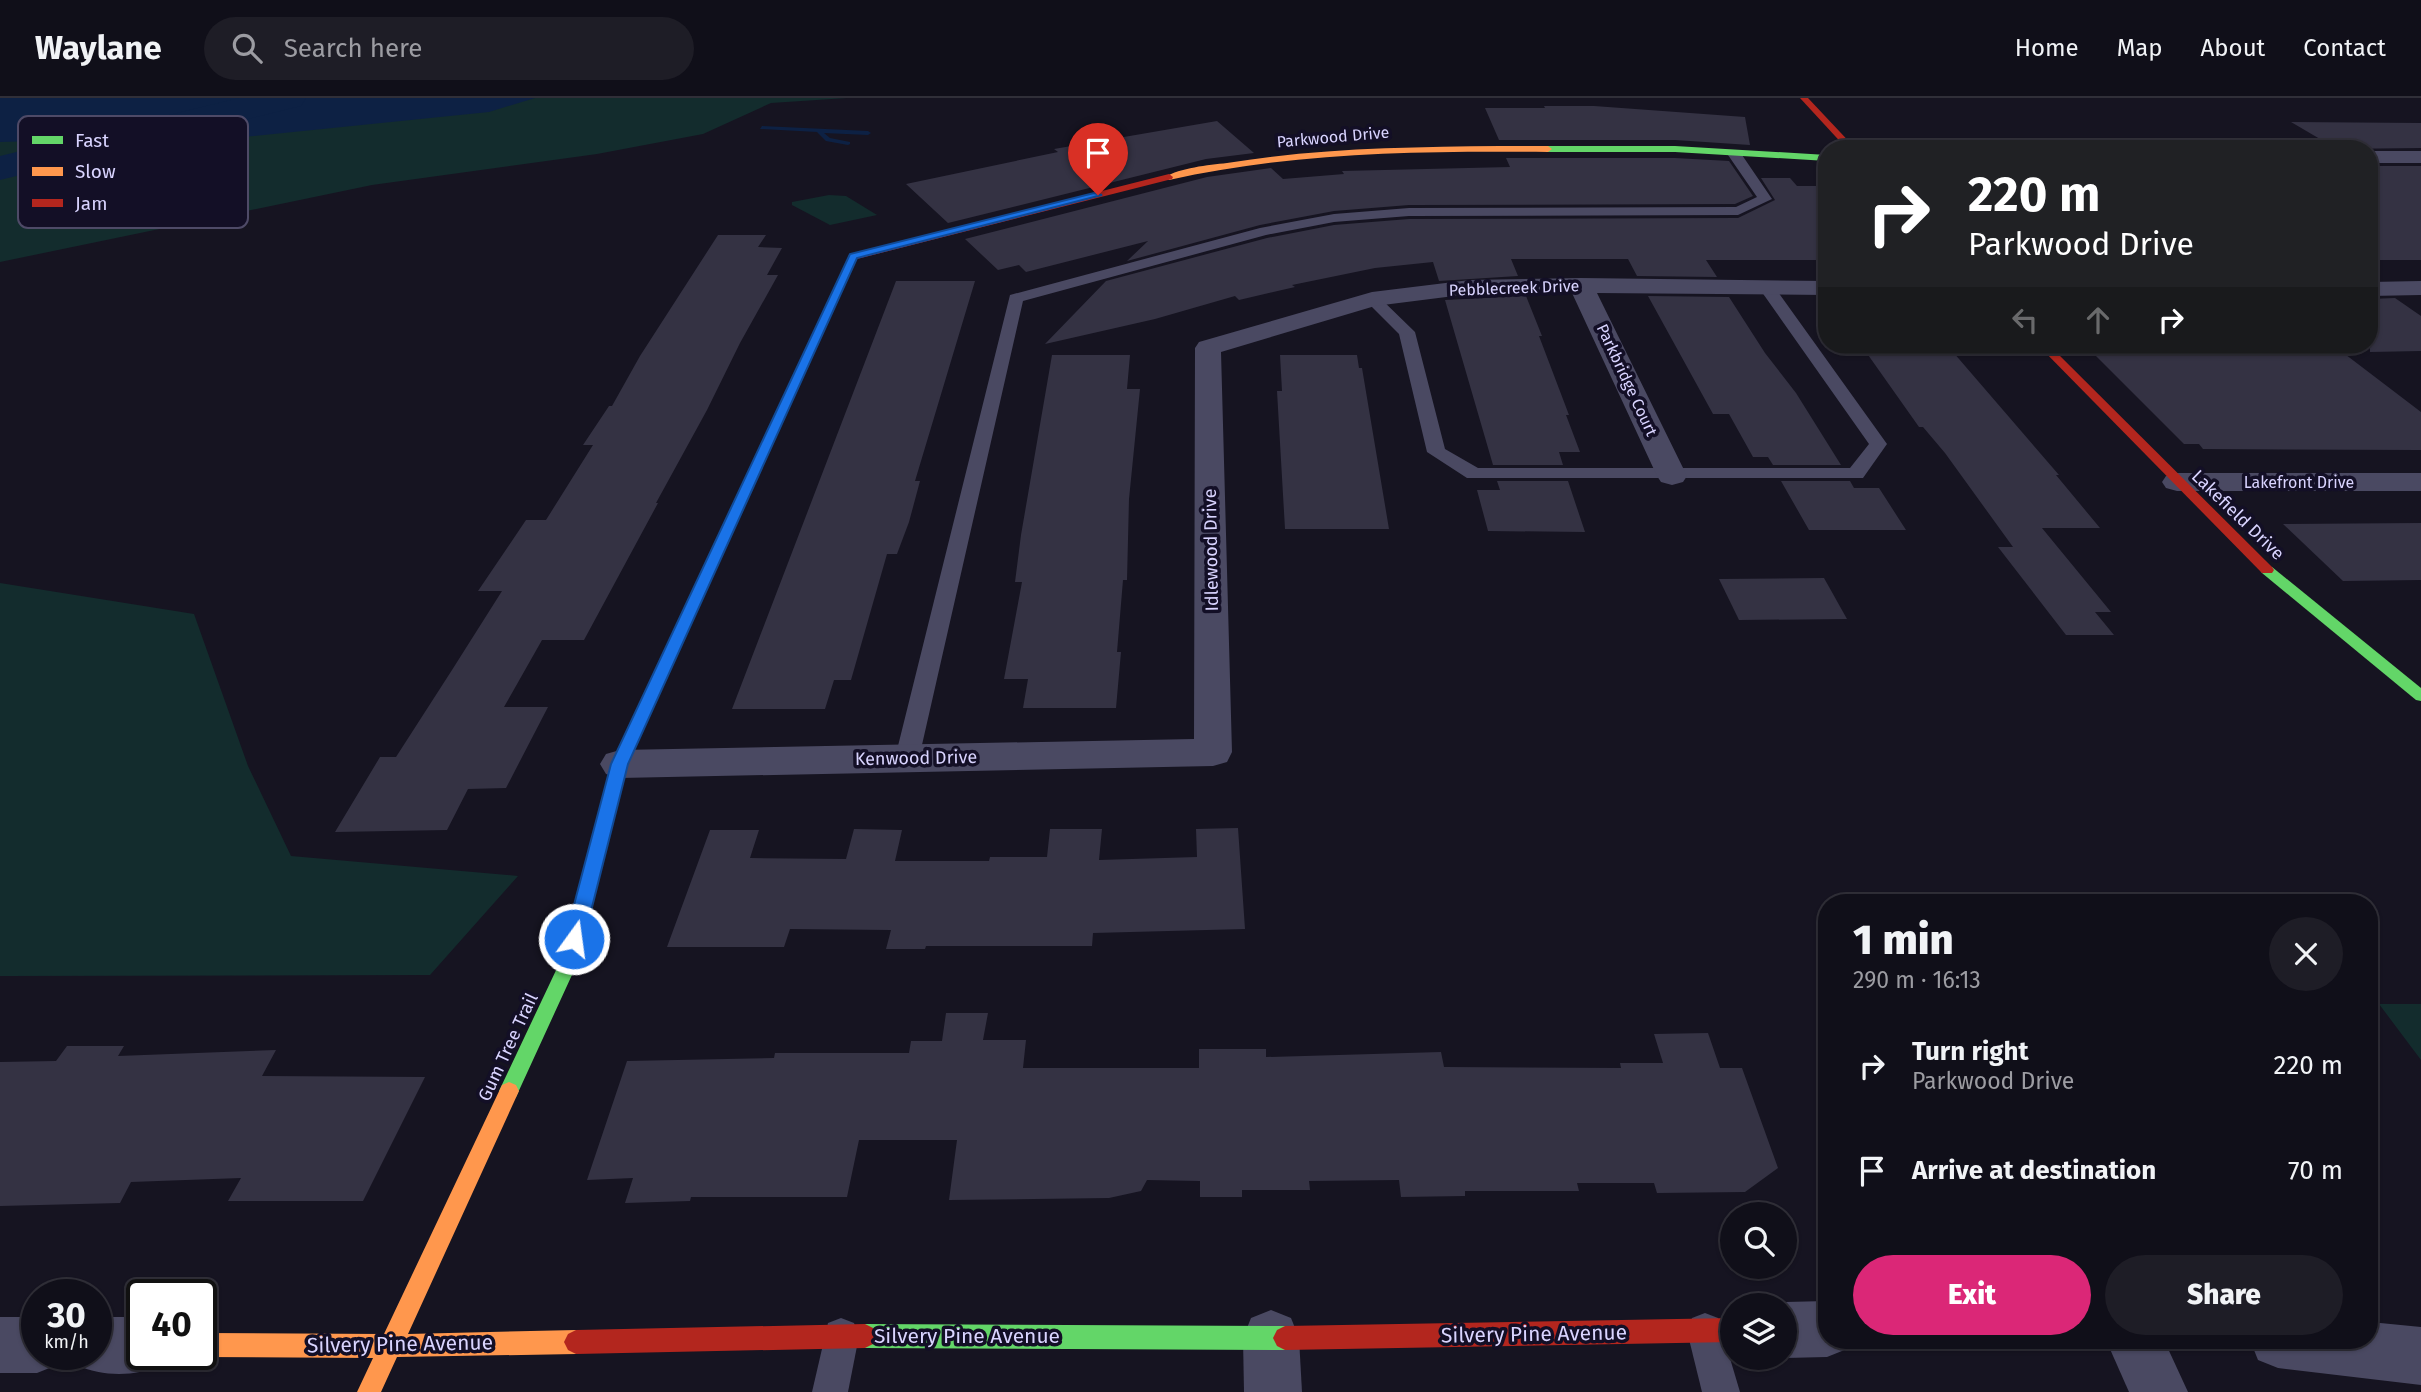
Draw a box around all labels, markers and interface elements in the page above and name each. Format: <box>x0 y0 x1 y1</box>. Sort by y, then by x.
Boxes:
search box <box>204 17 694 80</box>
text: Waylane <box>35 28 162 68</box>
icon: search <box>228 29 266 67</box>
text: Search here <box>284 33 423 64</box>
text: Home <box>2015 34 2079 62</box>
text: Map <box>2117 34 2163 62</box>
text: About <box>2201 34 2265 62</box>
text: Contact <box>2303 34 2386 62</box>
legend <box>18 116 248 228</box>
pin <box>1068 123 1128 195</box>
street label: Parkwood Drive <box>1276 123 1390 151</box>
text: Fast <box>75 129 109 152</box>
icon: arrive <box>1079 134 1117 172</box>
text: Slow <box>75 160 116 183</box>
text: 220 m <box>1968 165 2100 224</box>
icon: right <box>1853 168 1944 259</box>
text: Jam <box>75 192 107 215</box>
text: Parkwood Drive <box>1968 225 2194 263</box>
street label: Pebblecreek Drive <box>1448 276 1580 300</box>
icon: left <box>2006 301 2044 339</box>
icon: ahead <box>2079 301 2117 339</box>
icon: right <box>2152 301 2190 339</box>
street label: Parkbridge Court <box>1593 321 1661 439</box>
street label: Lakefield Drive <box>2187 465 2289 565</box>
street label: Lakefront Drive <box>2244 473 2354 492</box>
street label: Idlewood Drive <box>1199 488 1223 612</box>
street label: Kenwood Drive <box>855 746 977 770</box>
position arrow <box>537 902 611 976</box>
text: 1 min <box>1853 915 1954 965</box>
button: close <box>2269 917 2343 991</box>
text: 290 m · 16:13 <box>1853 966 1981 994</box>
street label: Gum Tree Trail <box>473 989 543 1105</box>
text: Turn right <box>1912 1036 2029 1067</box>
icon: right <box>1853 1047 1891 1085</box>
text: 220 m <box>2274 1050 2343 1081</box>
text: Parkwood Drive <box>1912 1067 2074 1095</box>
icon: arrive <box>1853 1152 1891 1190</box>
text: Arrive at destination <box>1912 1155 2156 1186</box>
text: 70 m <box>2288 1155 2343 1186</box>
map controls <box>1720 1202 1797 1370</box>
button: search <box>1720 1202 1797 1279</box>
button: Exit <box>1853 1255 2091 1335</box>
button: Share <box>2105 1255 2343 1335</box>
speed limit sign: 40 <box>126 1279 217 1370</box>
button: layers <box>1720 1293 1797 1370</box>
text: 30 <box>47 1294 86 1336</box>
street label: Silvery Pine Avenue <box>1441 1319 1627 1349</box>
street label: Silvery Pine Avenue <box>874 1323 1060 1349</box>
street label: Silvery Pine Avenue <box>307 1329 493 1359</box>
text: km/h <box>44 1331 89 1353</box>

